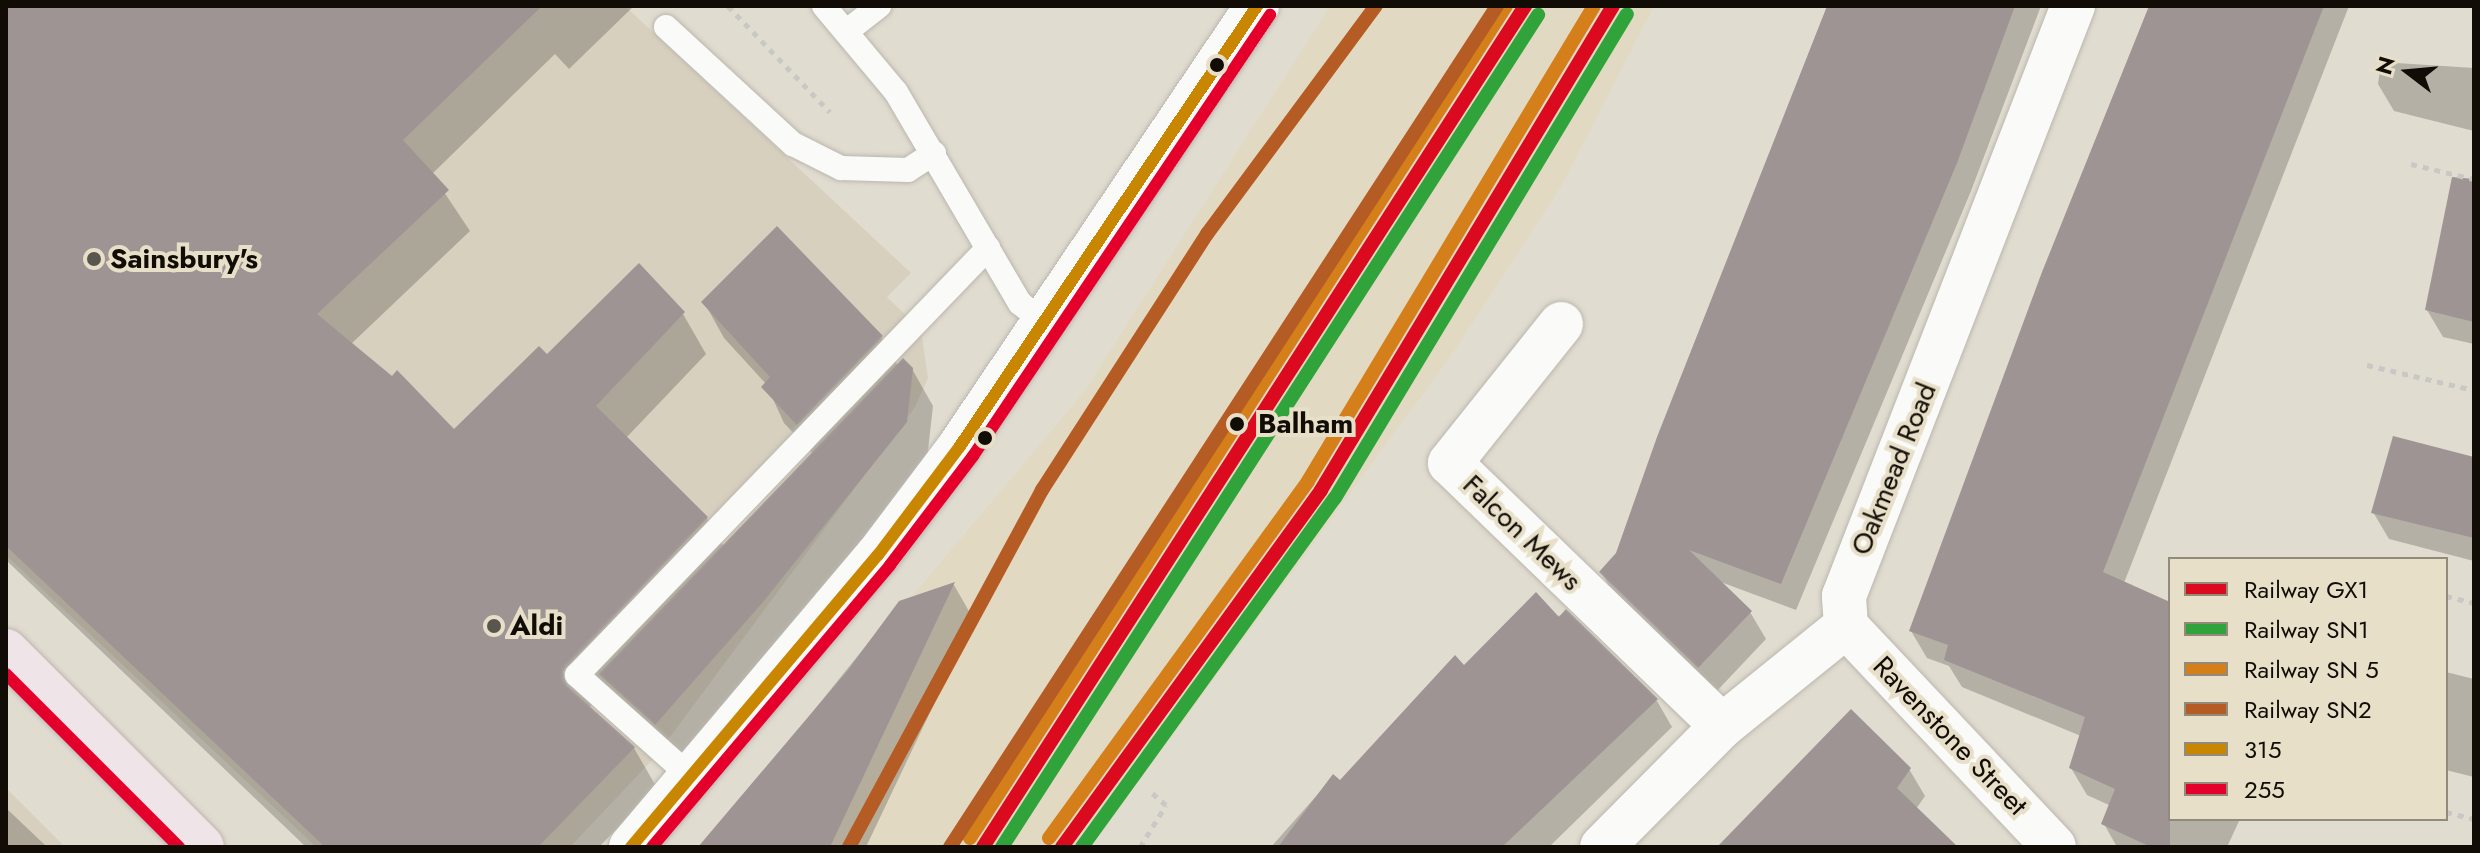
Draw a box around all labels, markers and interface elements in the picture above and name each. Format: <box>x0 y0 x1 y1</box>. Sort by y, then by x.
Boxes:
north arrow <box>2368 32 2448 112</box>
text: N <box>2367 53 2403 78</box>
unlabelled marker <box>1209 57 1225 73</box>
place label: Sainsbury's <box>110 242 258 276</box>
marker: Sainsbury's <box>85 250 103 268</box>
street label: Oakmead Road <box>1844 378 1944 560</box>
place label: Balham <box>1258 407 1353 441</box>
marker: Balham <box>1223 410 1251 438</box>
unlabelled marker <box>977 430 993 446</box>
street label: Falcon Mews <box>1456 468 1588 598</box>
legend <box>2168 557 2448 821</box>
text: Railway GX1 <box>2244 572 2368 607</box>
place label: Aldi <box>510 609 563 643</box>
text: Railway SN1 <box>2244 612 2369 647</box>
marker: Aldi <box>485 617 503 635</box>
street label: Ravenstone Street <box>1866 650 2034 822</box>
text: Railway SN 5 <box>2244 652 2379 687</box>
text: Railway SN2 <box>2244 692 2372 727</box>
text: 315 <box>2244 732 2281 767</box>
text: 255 <box>2244 772 2285 807</box>

